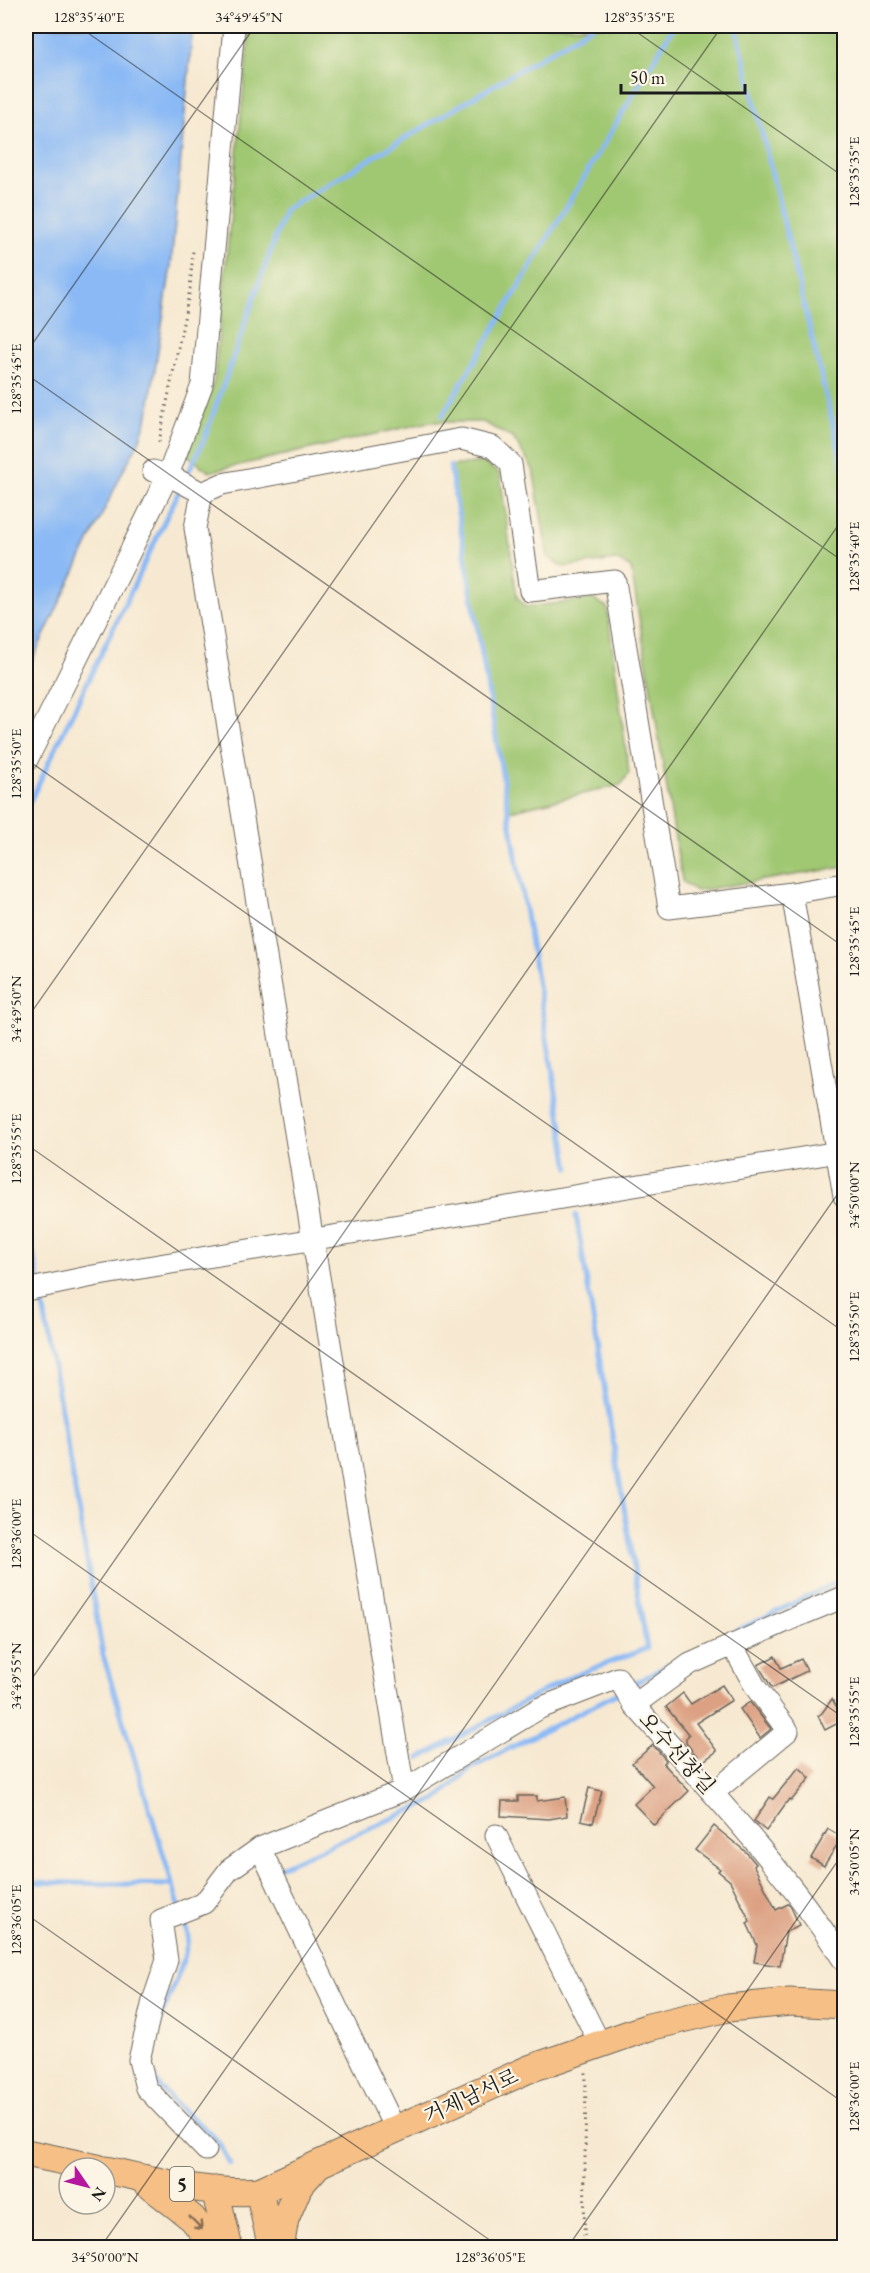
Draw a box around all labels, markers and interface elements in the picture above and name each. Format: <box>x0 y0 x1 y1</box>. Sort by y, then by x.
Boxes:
text: 128°35'40"E <box>53 7 125 26</box>
text: 34°49'45"N <box>215 7 283 26</box>
text: 128°35'35"E <box>603 7 675 26</box>
scale bar <box>621 57 746 95</box>
text: 50 m <box>630 66 665 89</box>
text: 128°35'35"E <box>844 136 863 208</box>
text: 128°35'45"E <box>6 343 25 415</box>
text: 128°35'40"E <box>844 521 863 593</box>
text: 128°35'50"E <box>6 728 25 800</box>
text: 128°35'45"E <box>844 906 863 978</box>
text: 34°49'50"N <box>6 975 25 1043</box>
text: 128°35'55"E <box>6 1113 25 1185</box>
text: 34°50'00"N <box>844 1161 863 1229</box>
text: 128°35'50"E <box>844 1291 863 1363</box>
text: 128°36'00"E <box>6 1498 25 1570</box>
text: 34°49'55"N <box>6 1642 25 1710</box>
text: 128°35'55"E <box>844 1676 863 1748</box>
street label: 오수선창길 <box>633 1706 721 1799</box>
text: 34°50'05"N <box>844 1828 863 1896</box>
text: 128°36'05"E <box>6 1884 25 1956</box>
text: 128°36'00"E <box>844 2061 863 2133</box>
street label: 거제남서로 <box>419 2062 522 2129</box>
north arrow <box>57 2156 117 2216</box>
road number: 5 <box>170 2167 194 2201</box>
text: N <box>87 2183 111 2206</box>
one-way arrow <box>189 2215 203 2230</box>
text: 34°50'00"N <box>71 2247 139 2266</box>
text: 128°36'05"E <box>454 2247 526 2266</box>

